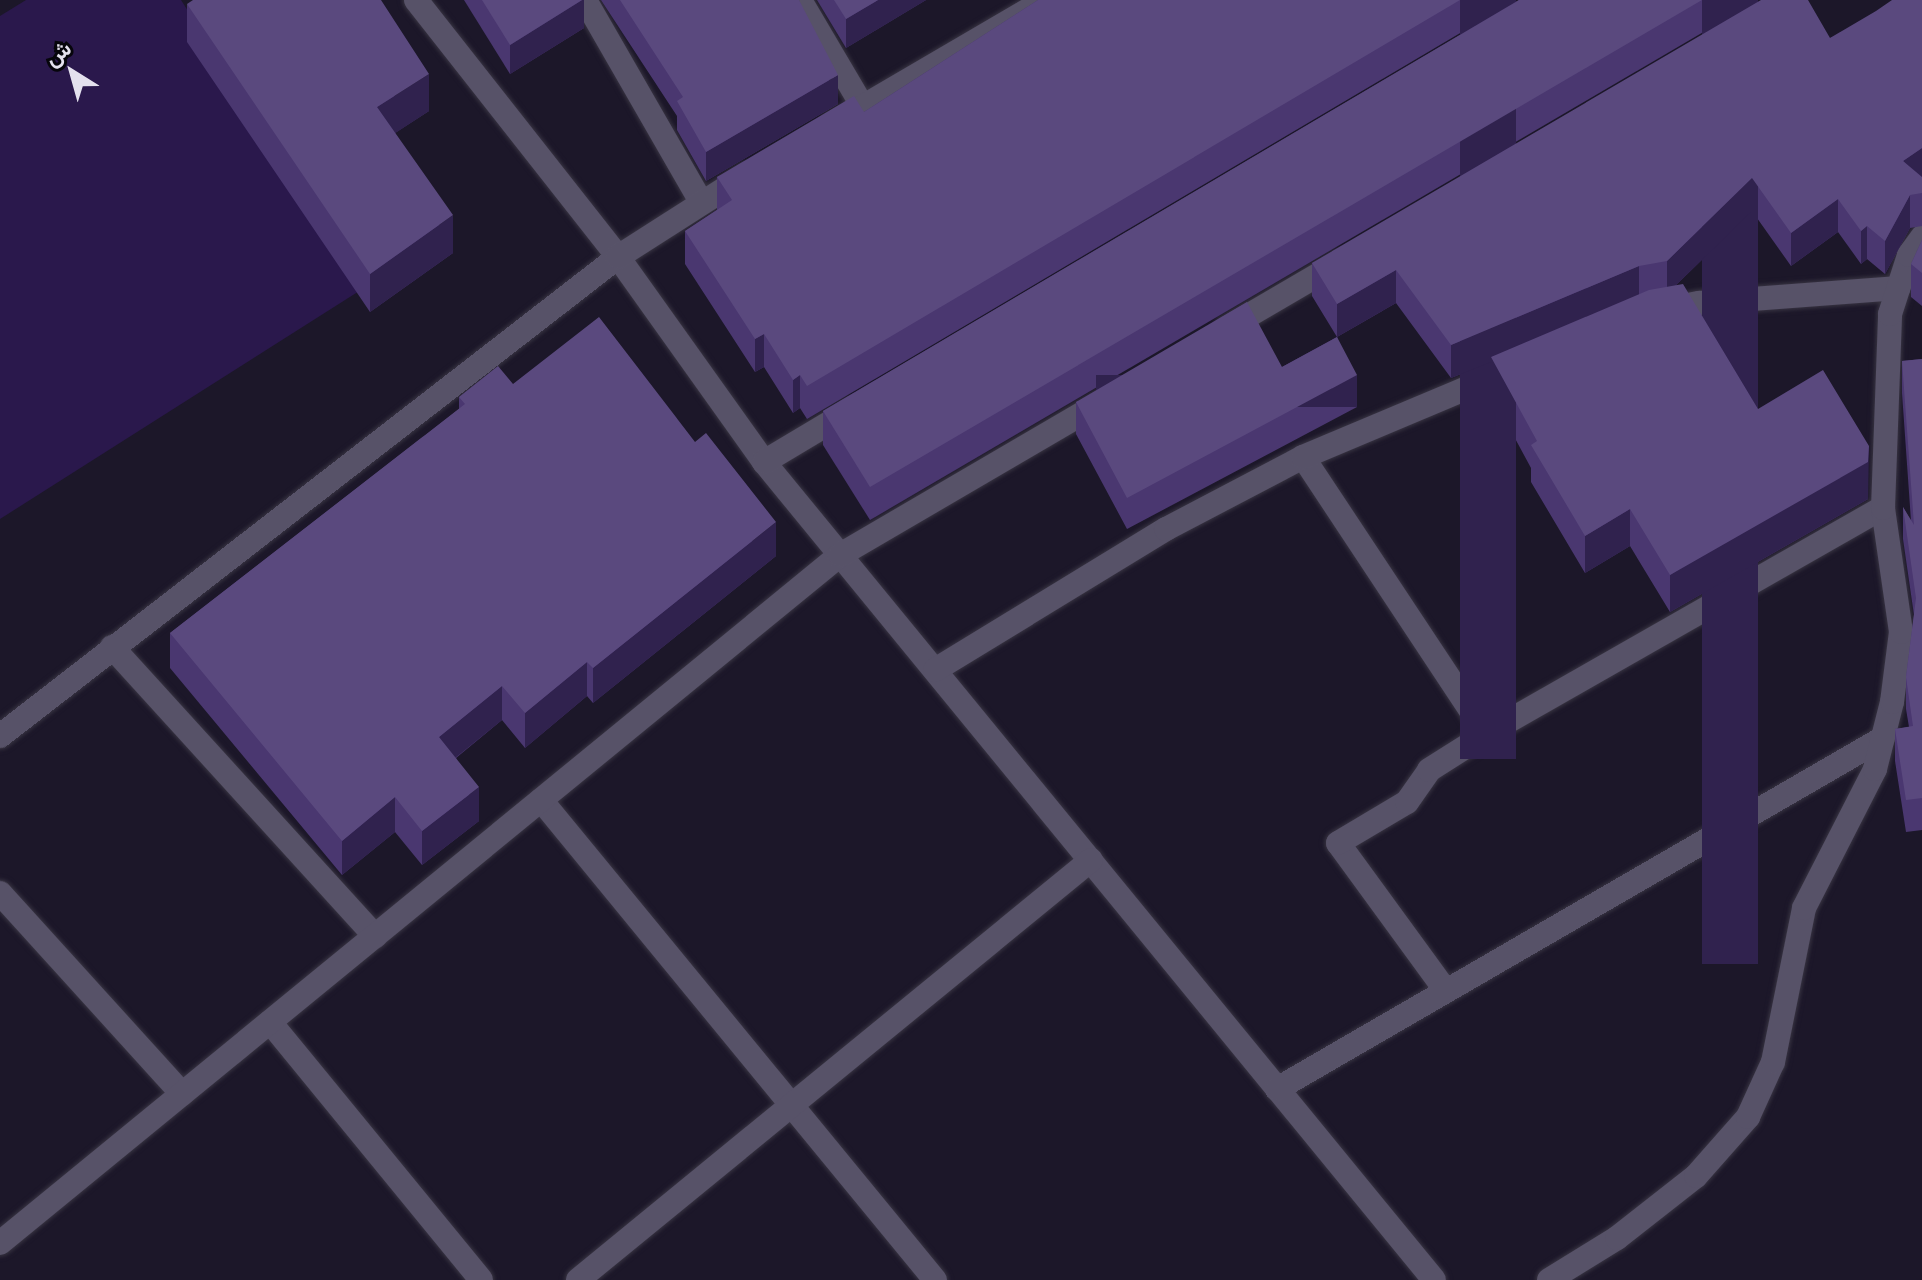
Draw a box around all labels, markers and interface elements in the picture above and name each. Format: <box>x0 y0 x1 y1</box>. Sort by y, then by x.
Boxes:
north arrow <box>32 32 112 112</box>
text: ش <box>38 33 77 72</box>

